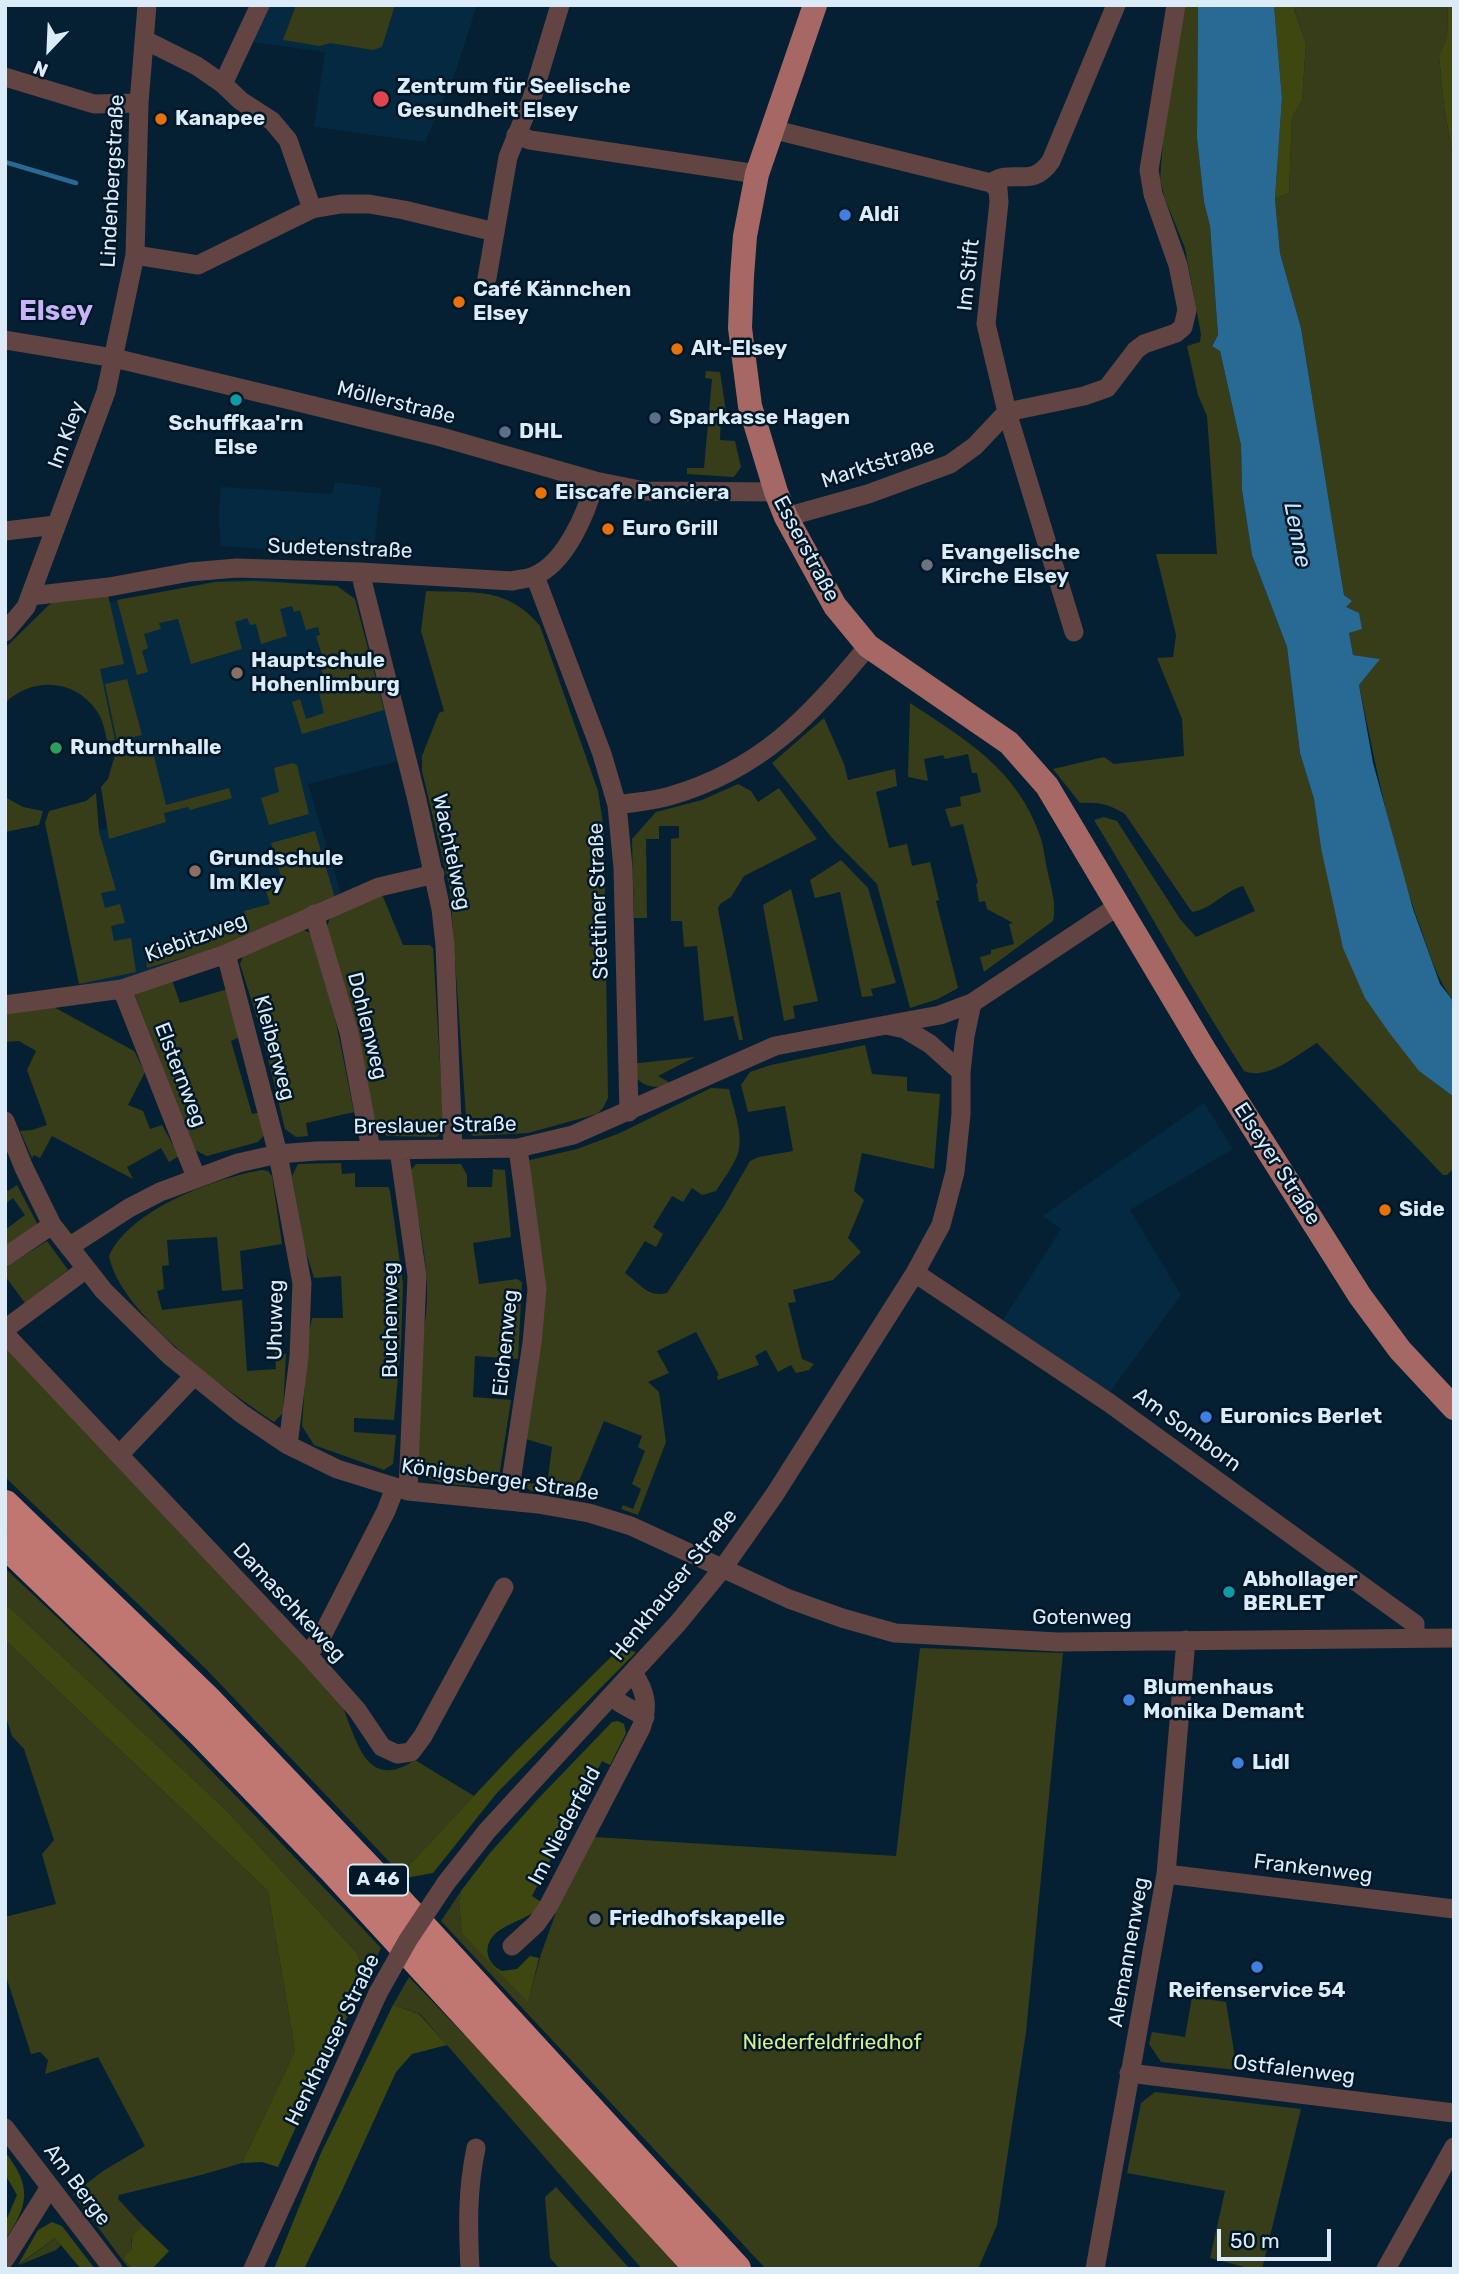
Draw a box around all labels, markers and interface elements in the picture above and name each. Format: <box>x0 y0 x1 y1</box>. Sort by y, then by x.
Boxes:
north arrow <box>14 14 84 84</box>
text: N <box>30 56 51 82</box>
place label: Zentrum für Seelische Gesundheit Elsey <box>397 74 631 124</box>
marker: Zentrum für Seelische Gesundheit Elsey <box>371 89 391 109</box>
street label: Lindenbergstraße <box>96 94 130 268</box>
place label: Kanapee <box>175 106 265 132</box>
marker: Kanapee <box>153 111 169 127</box>
place label: Aldi <box>859 202 899 228</box>
marker: Aldi <box>837 207 853 223</box>
street label: Im Stift <box>953 238 985 312</box>
place label: Café Kännchen Elsey <box>473 277 631 327</box>
marker: Café Kännchen Elsey <box>451 294 467 310</box>
district label: Elsey <box>19 295 93 329</box>
place label: Alt-Elsey <box>691 336 787 362</box>
marker: Alt-Elsey <box>669 341 685 357</box>
street label: Möllerstraße <box>334 376 458 430</box>
marker: Schuffkaa'rn Else <box>228 392 244 408</box>
street label: Im Kley <box>43 398 91 472</box>
place label: Sparkasse Hagen <box>669 405 850 431</box>
marker: Sparkasse Hagen <box>647 410 663 426</box>
place label: Schuffkaa'rn Else <box>169 411 303 461</box>
place label: DHL <box>519 419 562 445</box>
marker: DHL <box>497 424 513 440</box>
street label: Marktstraße <box>818 434 938 494</box>
place label: Eiscafe Panciera <box>555 480 729 506</box>
marker: Eiscafe Panciera <box>533 485 549 501</box>
street label: Esserstraße <box>768 492 844 606</box>
water label: Lenne <box>1277 500 1317 570</box>
place label: Euro Grill <box>622 516 718 542</box>
marker: Euro Grill <box>600 521 616 537</box>
street label: Sudetenstraße <box>267 534 413 564</box>
place label: Evangelische Kirche Elsey <box>941 540 1080 590</box>
marker: Evangelische Kirche Elsey <box>919 557 935 573</box>
place label: Hauptschule Hohenlimburg <box>251 648 400 698</box>
marker: Hauptschule Hohenlimburg <box>229 665 245 681</box>
place label: Rundturnhalle <box>70 735 222 761</box>
marker: Rundturnhalle <box>48 740 64 756</box>
street label: Wachtelweg <box>426 792 476 912</box>
street label: Stettiner Straße <box>584 822 614 980</box>
place label: Grundschule Im Kley <box>209 846 343 896</box>
marker: Grundschule Im Kley <box>187 863 203 879</box>
street label: Kiebitzweg <box>142 908 250 968</box>
street label: Dohlenweg <box>342 970 392 1082</box>
street label: Kleiberweg <box>248 993 300 1103</box>
street label: Elsternweg <box>149 1019 211 1131</box>
street label: Elseyer Straße <box>1228 1098 1326 1230</box>
street label: Breslauer Straße <box>353 1112 517 1140</box>
place label: Side <box>1399 1197 1445 1223</box>
marker: Side <box>1377 1202 1393 1218</box>
street label: Buchenweg <box>378 1262 404 1378</box>
street label: Uhuweg <box>263 1279 289 1361</box>
street label: Eichenweg <box>488 1288 524 1398</box>
street label: Am Somborn <box>1128 1383 1246 1477</box>
place label: Euronics Berlet <box>1220 1404 1382 1430</box>
marker: Euronics Berlet <box>1198 1409 1214 1425</box>
street label: Königsberger Straße <box>400 1454 600 1506</box>
street label: Henkhauser Straße <box>605 1504 743 1666</box>
street label: Damaschkeweg <box>227 1538 351 1668</box>
place label: Abhollager BERLET <box>1243 1567 1357 1617</box>
marker: Abhollager BERLET <box>1221 1584 1237 1600</box>
street label: Gotenweg <box>1032 1605 1132 1631</box>
place label: Blumenhaus Monika Demant <box>1143 1675 1304 1725</box>
marker: Blumenhaus Monika Demant <box>1121 1692 1137 1708</box>
place label: Lidl <box>1252 1750 1290 1776</box>
marker: Lidl <box>1230 1755 1246 1771</box>
street label: Im Niederfeld <box>523 1762 607 1890</box>
street label: Frankenweg <box>1252 1849 1374 1889</box>
road number: A 46 <box>348 1864 408 1896</box>
street label: Alemannenweg <box>1103 1875 1155 2029</box>
place label: Friedhofskapelle <box>609 1906 785 1932</box>
marker: Friedhofskapelle <box>587 1911 603 1927</box>
street label: Henkhauser Straße <box>281 1950 385 2130</box>
marker: Reifenservice 54 <box>1249 1959 1265 1975</box>
place label: Reifenservice 54 <box>1168 1978 1346 2004</box>
park label: Niederfeldfriedhof <box>742 2030 922 2056</box>
street label: Ostfalenweg <box>1231 2050 1357 2090</box>
street label: Am Berge <box>38 2139 116 2231</box>
scale bar <box>1221 2214 1335 2258</box>
text: 50 m <box>1230 2228 1280 2253</box>

